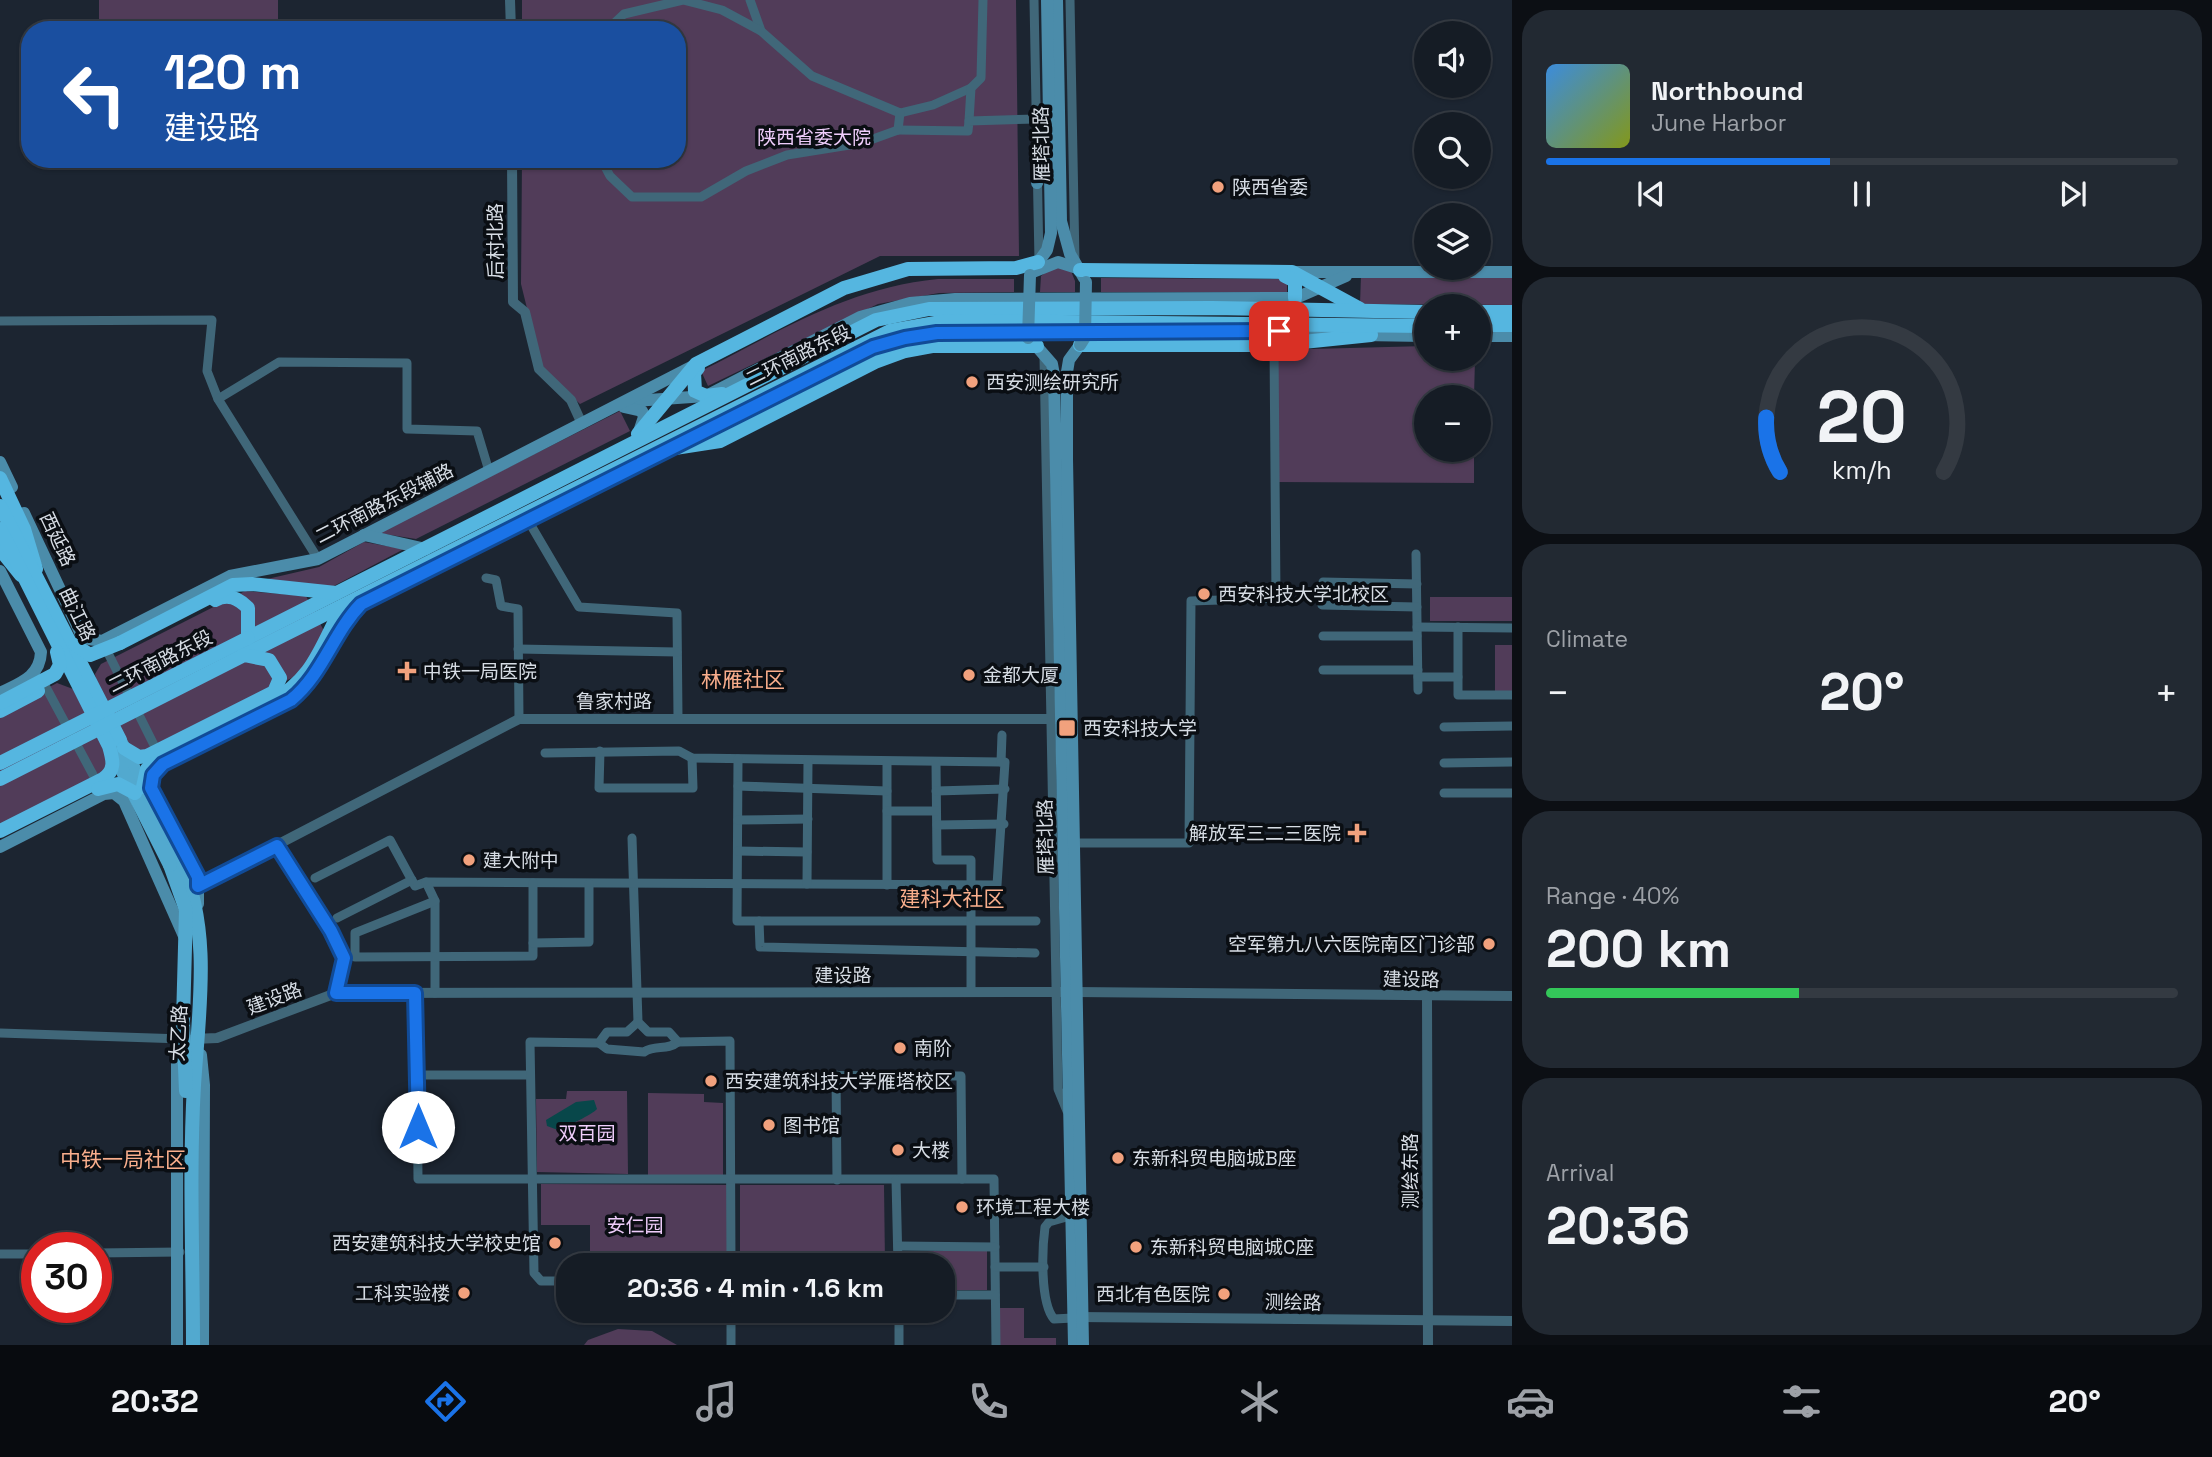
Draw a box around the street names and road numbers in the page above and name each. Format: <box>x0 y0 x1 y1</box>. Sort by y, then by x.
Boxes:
street label: 雁塔北路 <box>1028 106 1055 182</box>
street label: 后村北路 <box>483 203 508 279</box>
street label: 二环南路东段 <box>742 319 855 392</box>
street label: 二环南路东段辅路 <box>311 458 458 549</box>
street label: 西延路 <box>34 508 81 570</box>
street label: 曲江路 <box>54 583 101 645</box>
street label: 二环南路东段 <box>104 624 217 698</box>
street label: 鲁家村路 <box>576 689 652 714</box>
street label: 雁塔北路 <box>1032 799 1059 875</box>
street label: 建设路 <box>814 963 872 988</box>
street label: 建设路 <box>1382 967 1440 992</box>
street label: 建设路 <box>243 977 305 1020</box>
street label: 太乙路 <box>165 1004 192 1062</box>
street label: 测绘东路 <box>1398 1133 1423 1209</box>
street label: 测绘路 <box>1264 1290 1322 1315</box>

